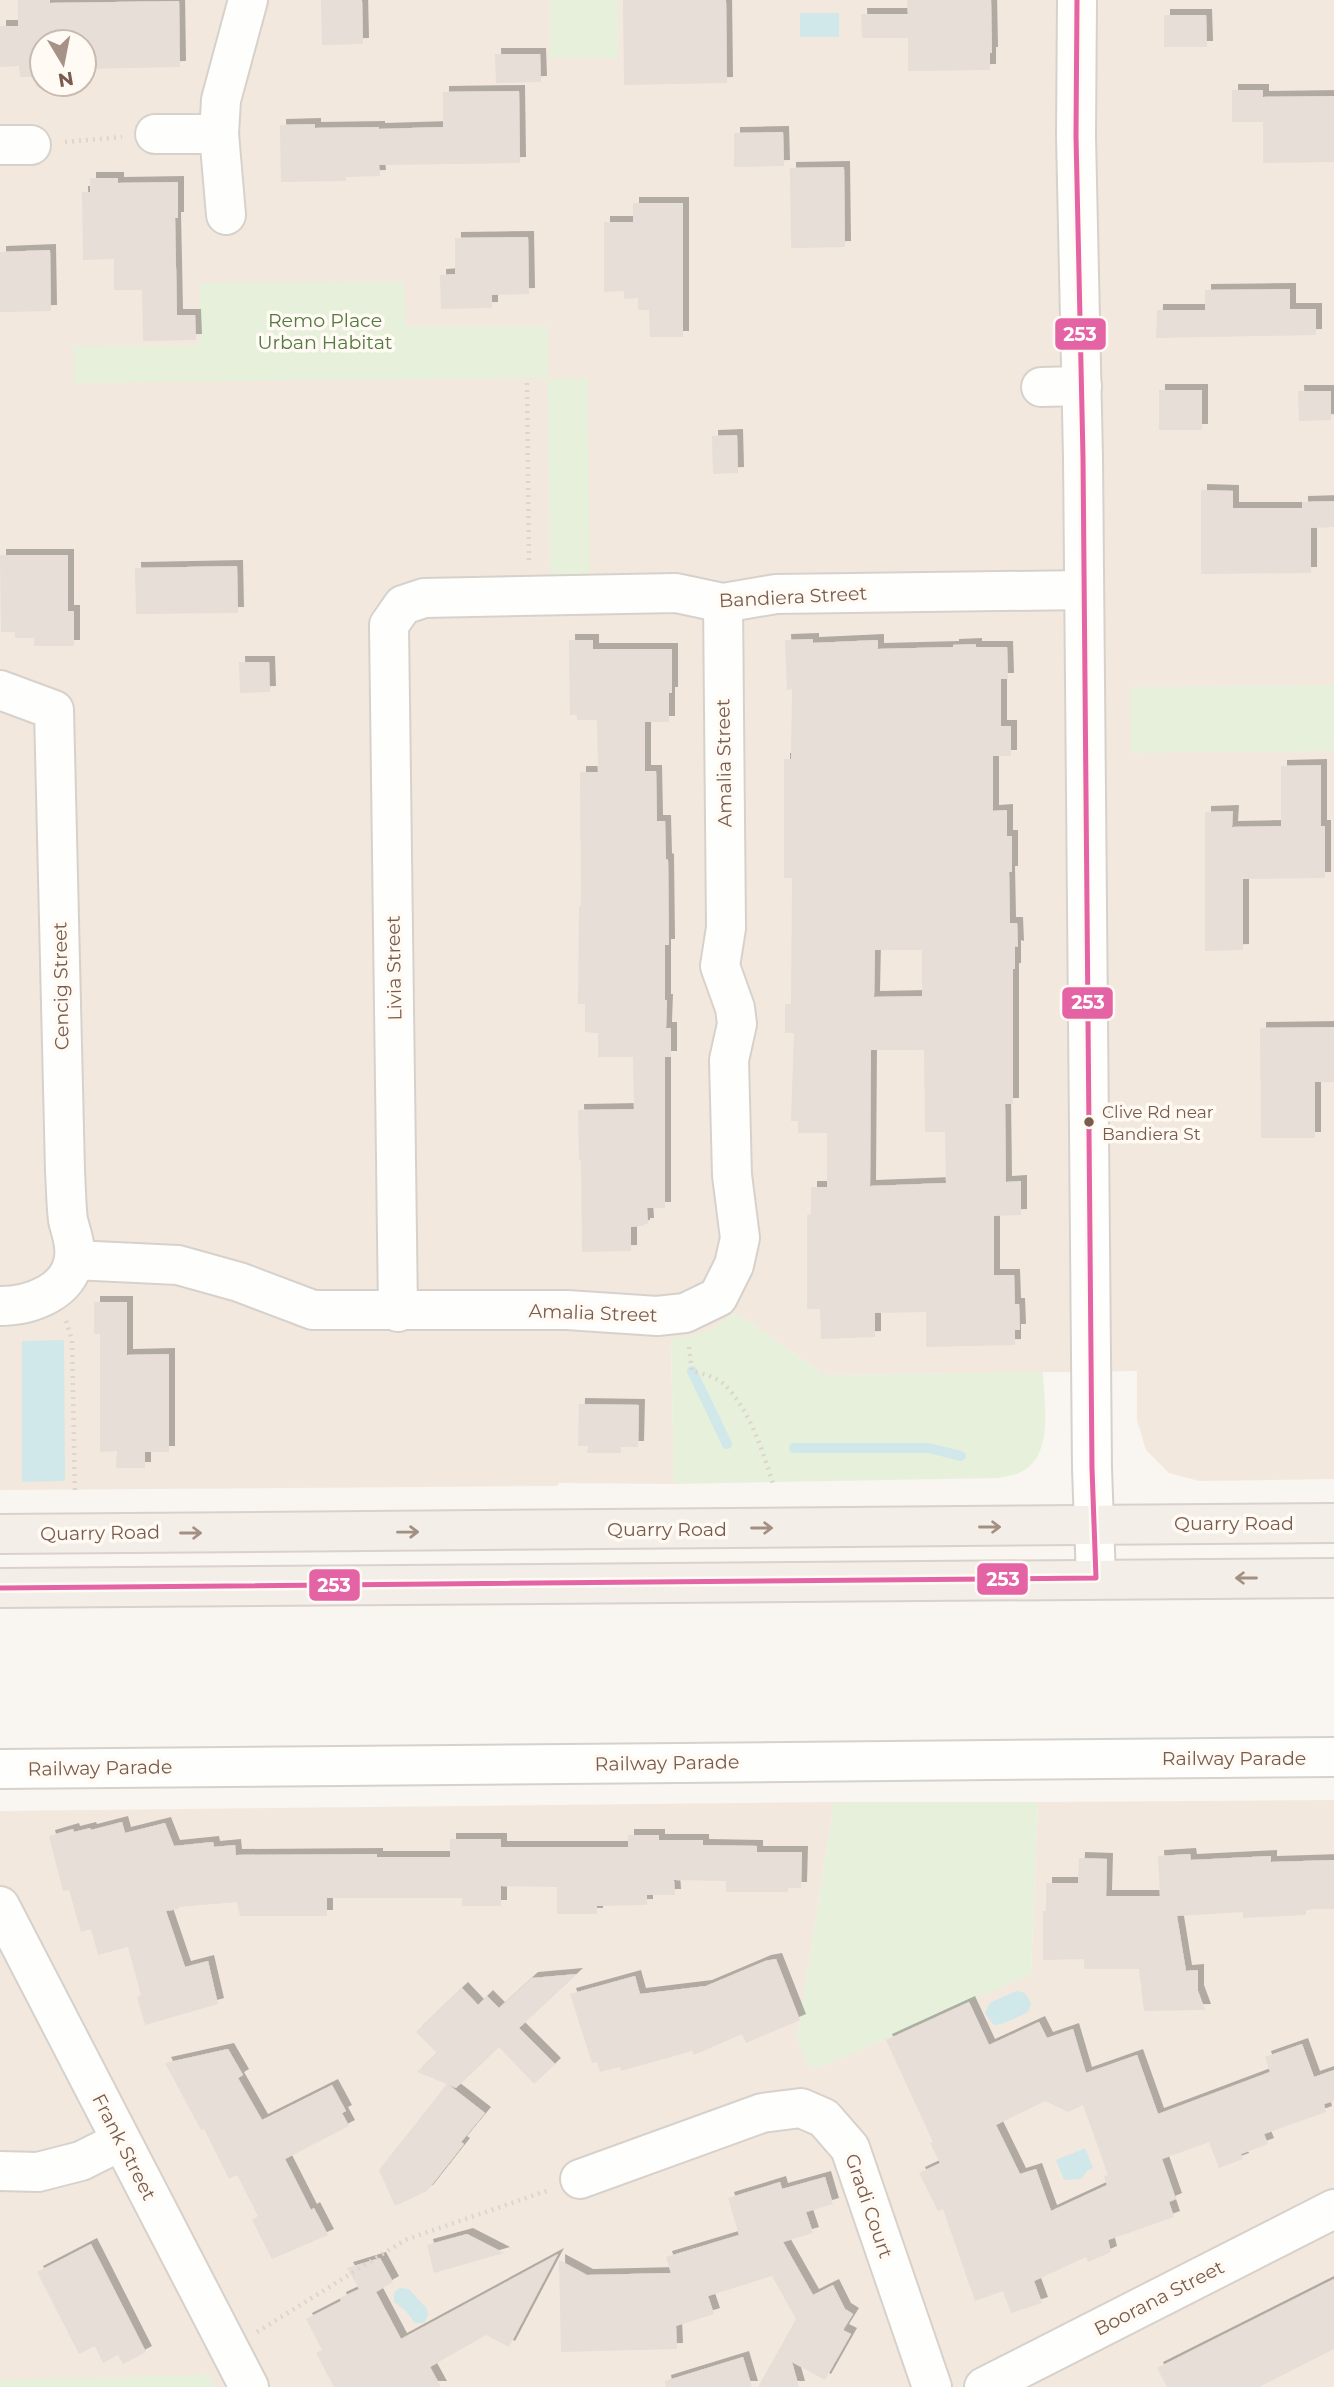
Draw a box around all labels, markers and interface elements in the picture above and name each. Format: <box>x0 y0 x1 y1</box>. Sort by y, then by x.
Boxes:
north arrow <box>28 28 98 98</box>
text: N <box>56 67 75 92</box>
park label: Remo Place Urban Habitat <box>257 309 393 354</box>
line badge: 253 <box>1054 317 1107 351</box>
text: 253 <box>1063 323 1097 346</box>
street label: Bandiera Street <box>718 582 868 612</box>
street label: Amalia Street <box>711 698 737 828</box>
street label: Livia Street <box>382 915 406 1021</box>
street label: Cencig Street <box>48 921 74 1050</box>
line badge: 253 <box>1061 986 1114 1020</box>
text: 253 <box>1071 991 1105 1014</box>
place label: Clive Rd near Bandiera St <box>1102 1102 1214 1144</box>
marker: Clive Rd near Bandiera St <box>1082 1115 1096 1129</box>
street label: Amalia Street <box>528 1299 658 1327</box>
street label: Quarry Road <box>1174 1512 1294 1535</box>
street label: Quarry Road <box>607 1518 727 1541</box>
street label: Quarry Road <box>40 1520 160 1546</box>
one-way arrow <box>978 1520 1001 1533</box>
one-way arrow <box>751 1522 774 1535</box>
one-way arrow <box>397 1525 420 1539</box>
one-way arrow <box>179 1526 202 1539</box>
line badge: 253 <box>976 1562 1029 1596</box>
line badge: 253 <box>308 1568 361 1602</box>
text: 253 <box>986 1568 1020 1591</box>
one-way arrow <box>1235 1571 1258 1585</box>
text: 253 <box>317 1574 351 1597</box>
street label: Railway Parade <box>1162 1747 1306 1770</box>
street label: Railway Parade <box>595 1750 739 1776</box>
street label: Railway Parade <box>28 1755 172 1781</box>
street label: Frank Street <box>87 2090 161 2204</box>
street label: Gradi Court <box>840 2151 898 2262</box>
street label: Boorana Street <box>1090 2255 1228 2341</box>

